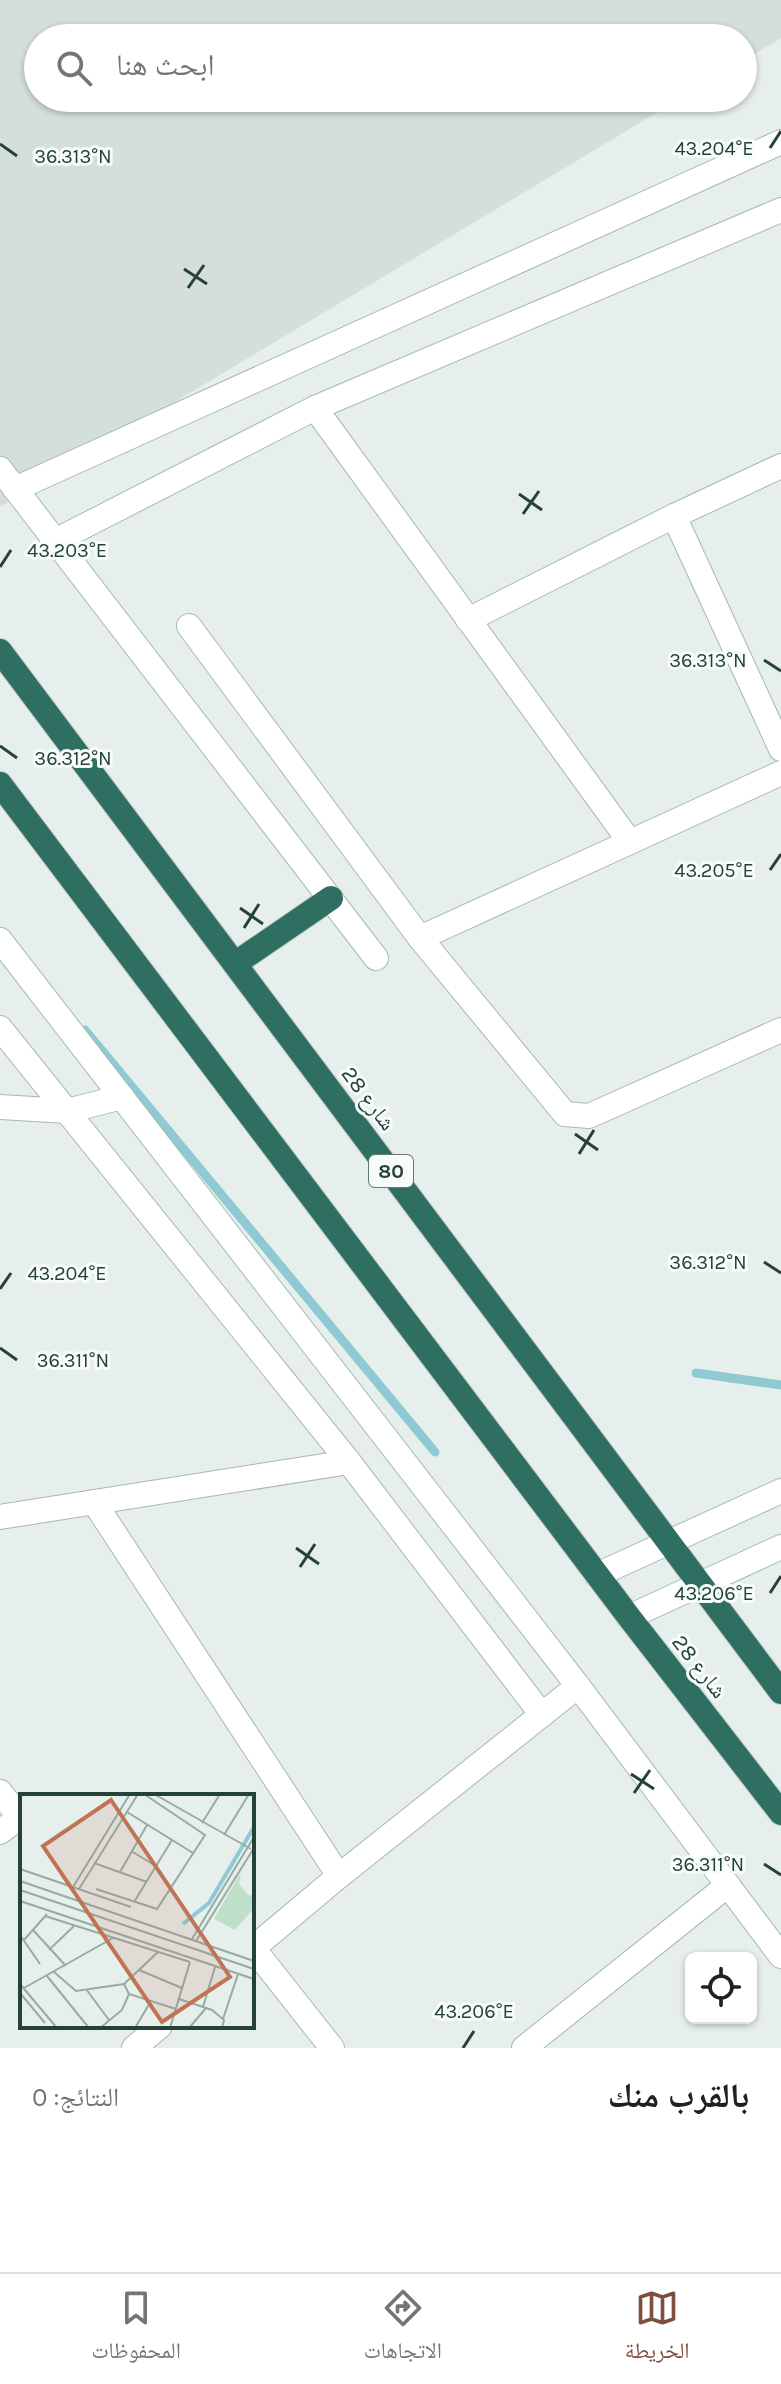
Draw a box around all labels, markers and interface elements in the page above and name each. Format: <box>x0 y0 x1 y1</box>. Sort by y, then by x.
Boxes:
search box <box>24 24 757 112</box>
icon: search <box>52 46 96 90</box>
text: ابحث هنا <box>116 47 215 83</box>
text: 43.204°E <box>674 137 754 160</box>
text: 36.313°N <box>34 145 112 168</box>
text: 43.203°E <box>27 539 107 562</box>
text: 36.313°N <box>669 649 747 672</box>
text: 36.312°N <box>34 747 112 770</box>
text: 43.205°E <box>674 859 754 882</box>
street label: شارع 28 <box>336 1061 401 1136</box>
road number: 80 <box>369 1155 413 1187</box>
text: 36.312°N <box>669 1251 747 1274</box>
text: 43.204°E <box>27 1262 107 1285</box>
text: 36.311°N <box>37 1349 109 1372</box>
text: 43.206°E <box>674 1582 754 1605</box>
street label: شارع 28 <box>666 1630 732 1704</box>
inset map <box>20 1794 254 2028</box>
text: 36.311°N <box>672 1853 744 1876</box>
map controls <box>685 1952 757 2024</box>
button: locate <box>685 1952 757 2024</box>
text: 43.206°E <box>434 2000 514 2023</box>
text: بالقرب منك <box>608 2076 749 2116</box>
text: النتائج: 0 <box>32 2082 119 2113</box>
tab: المحفوظات <box>91 2286 181 2372</box>
tab: الاتجاهات <box>364 2286 442 2372</box>
tab: الخريطة <box>625 2286 690 2372</box>

